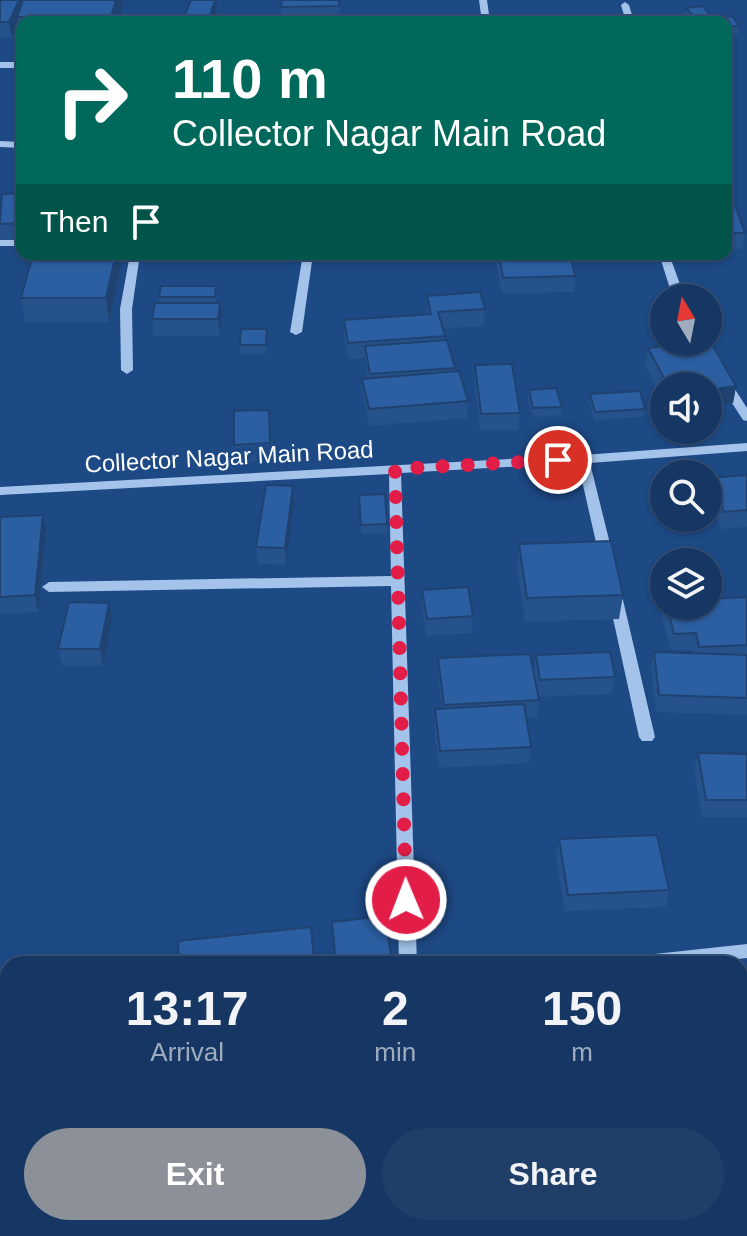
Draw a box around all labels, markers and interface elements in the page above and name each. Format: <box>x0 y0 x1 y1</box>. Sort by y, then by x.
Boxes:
text: 110 m <box>172 47 328 110</box>
icon: right <box>40 48 144 152</box>
text: Collector Nagar Main Road <box>172 113 606 154</box>
icon: arrive <box>124 200 168 244</box>
text: Then <box>40 205 108 238</box>
north arrow <box>650 284 722 356</box>
map controls <box>650 284 722 620</box>
button: sound <box>650 372 722 444</box>
pin <box>524 426 592 494</box>
street label: Collector Nagar Main Road <box>84 435 374 478</box>
icon: arrive <box>536 438 580 482</box>
button: search <box>650 460 722 532</box>
button: layers <box>650 548 722 620</box>
position arrow <box>364 858 448 942</box>
text: 13:17 <box>126 982 249 1035</box>
text: 2 <box>382 982 409 1035</box>
text: 150 <box>542 982 622 1035</box>
text: Arrival <box>150 1037 224 1067</box>
text: min <box>374 1037 416 1067</box>
text: m <box>571 1037 593 1067</box>
button: Exit <box>24 1128 366 1220</box>
button: Share <box>382 1128 724 1220</box>

